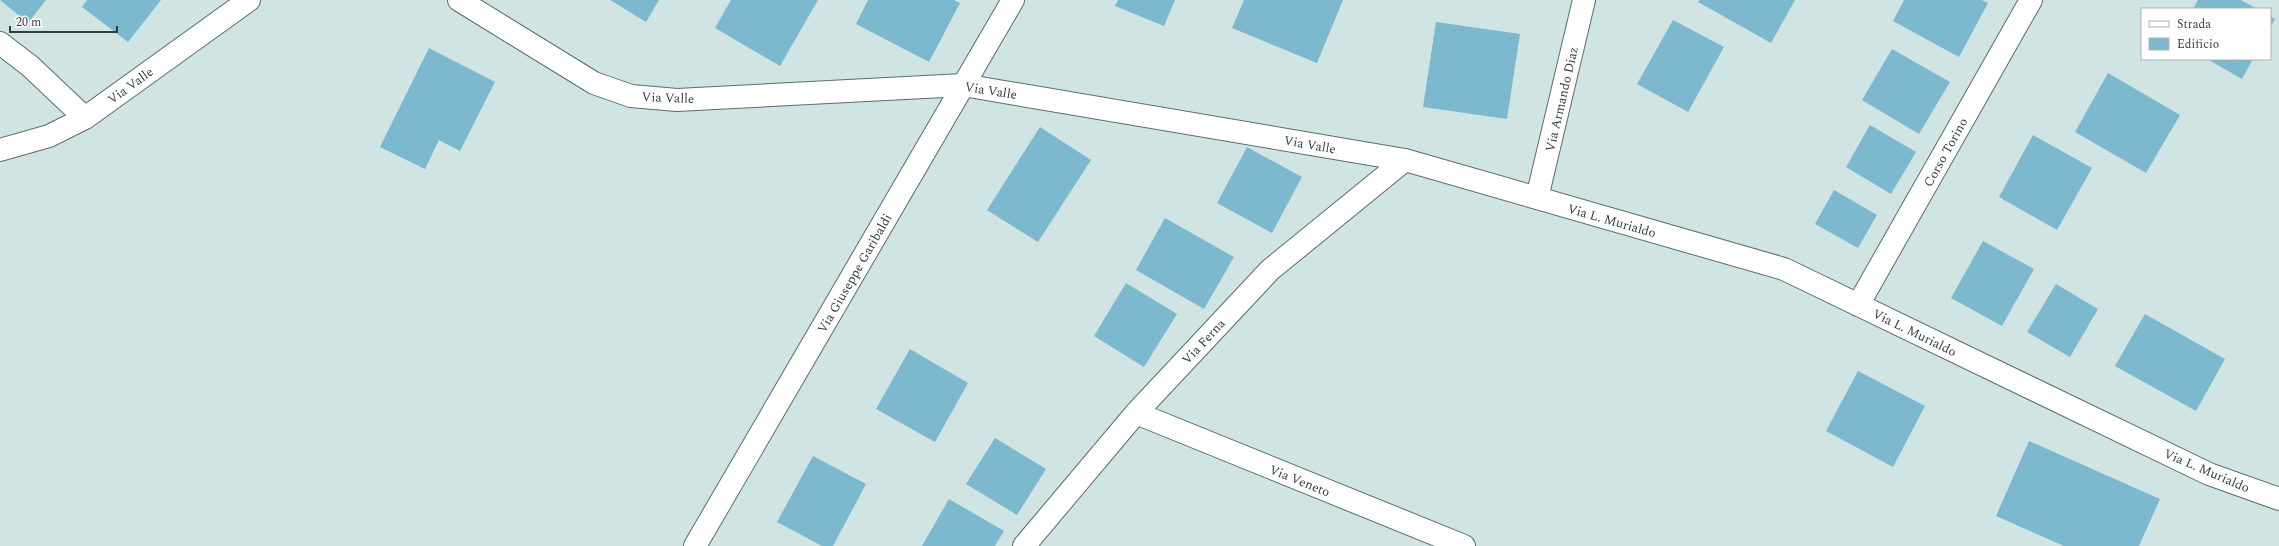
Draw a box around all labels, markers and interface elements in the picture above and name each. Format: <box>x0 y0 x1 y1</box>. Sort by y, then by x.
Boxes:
scale bar <box>10 8 117 34</box>
legend <box>2141 8 2271 60</box>
text: 20 m <box>16 13 41 32</box>
text: Strada <box>2177 15 2211 34</box>
text: Edificio <box>2177 35 2219 54</box>
street label: Via Armando Diaz <box>1540 45 1584 154</box>
street label: Via Valle <box>103 62 158 109</box>
street label: Via Valle <box>963 77 1018 105</box>
street label: Via Valle <box>641 87 695 109</box>
street label: Corso Torino <box>1919 114 1973 191</box>
street label: Via Valle <box>1282 131 1337 159</box>
street label: Via L. Murialdo <box>1565 199 1658 243</box>
street label: Via Giuseppe Garibaldi <box>812 210 897 337</box>
street label: Via L. Murialdo <box>1869 304 1960 362</box>
street label: Via Ferna <box>1177 314 1231 369</box>
street label: Via L. Murialdo <box>2161 444 2253 498</box>
street label: Via Veneto <box>1266 460 1333 502</box>

